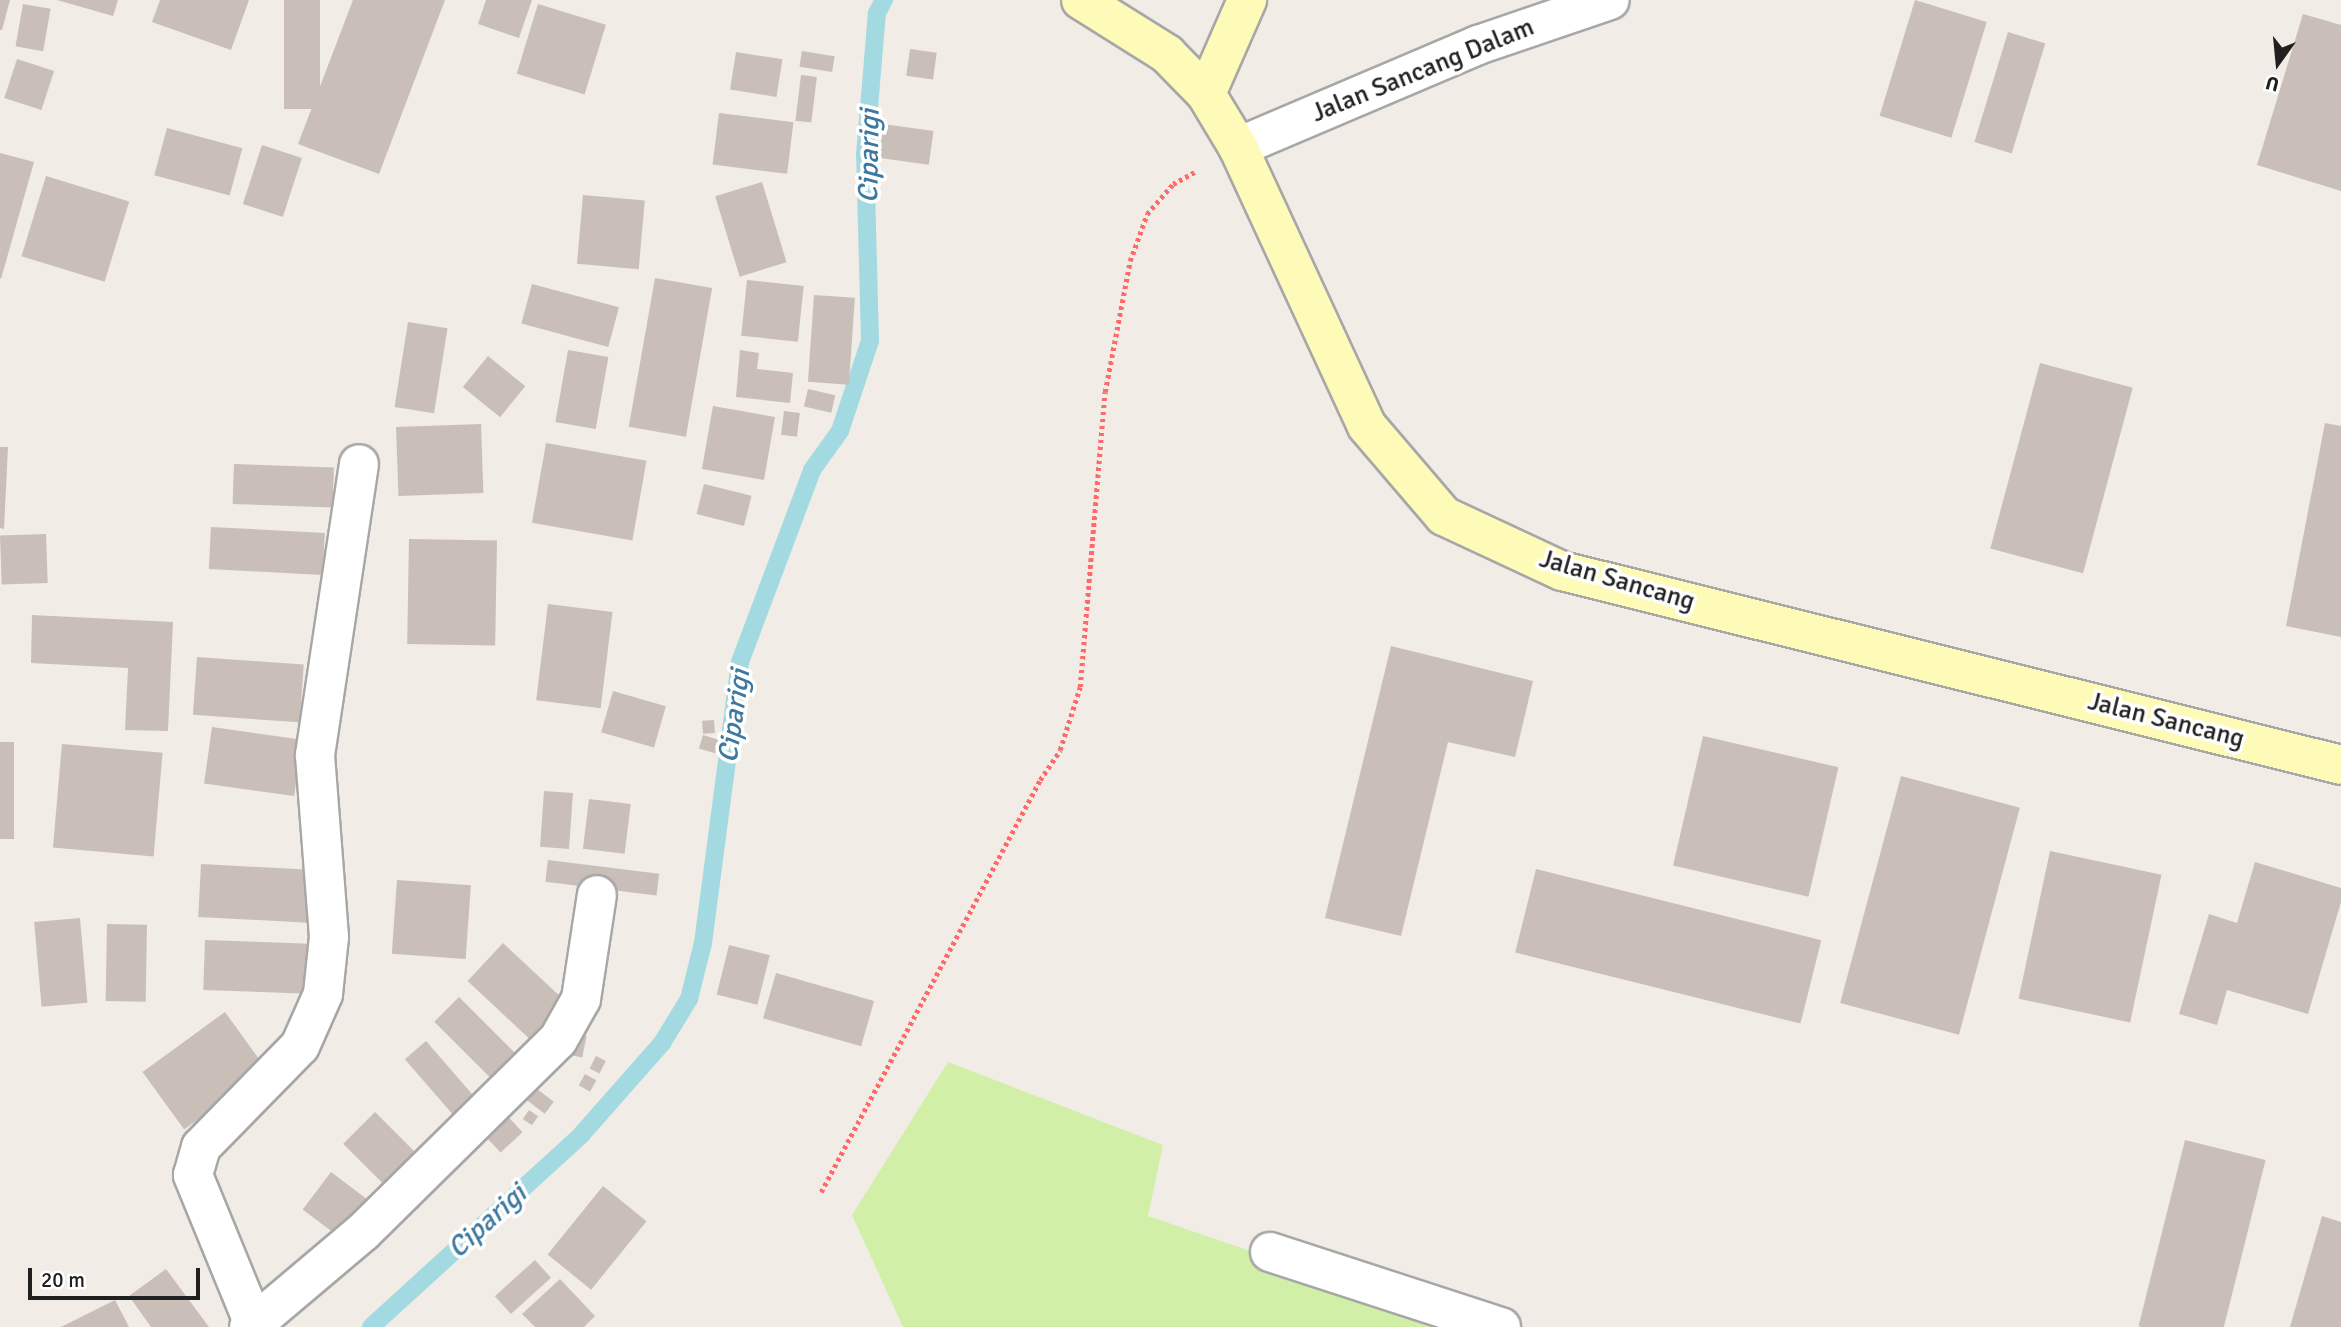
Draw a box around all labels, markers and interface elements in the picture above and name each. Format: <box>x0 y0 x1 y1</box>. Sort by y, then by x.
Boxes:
street label: Jalan Sancang Dalam <box>1307 12 1539 130</box>
north arrow <box>2243 28 2313 98</box>
text: U <box>2263 70 2282 97</box>
water label: Ciparigi <box>851 109 887 203</box>
street label: Jalan Sancang <box>1536 544 1698 618</box>
water label: Ciparigi <box>711 667 757 765</box>
street label: Jalan Sancang <box>2085 687 2247 755</box>
water label: Ciparigi <box>441 1177 533 1265</box>
scale bar <box>32 1254 203 1298</box>
text: 20 m <box>41 1267 85 1293</box>

